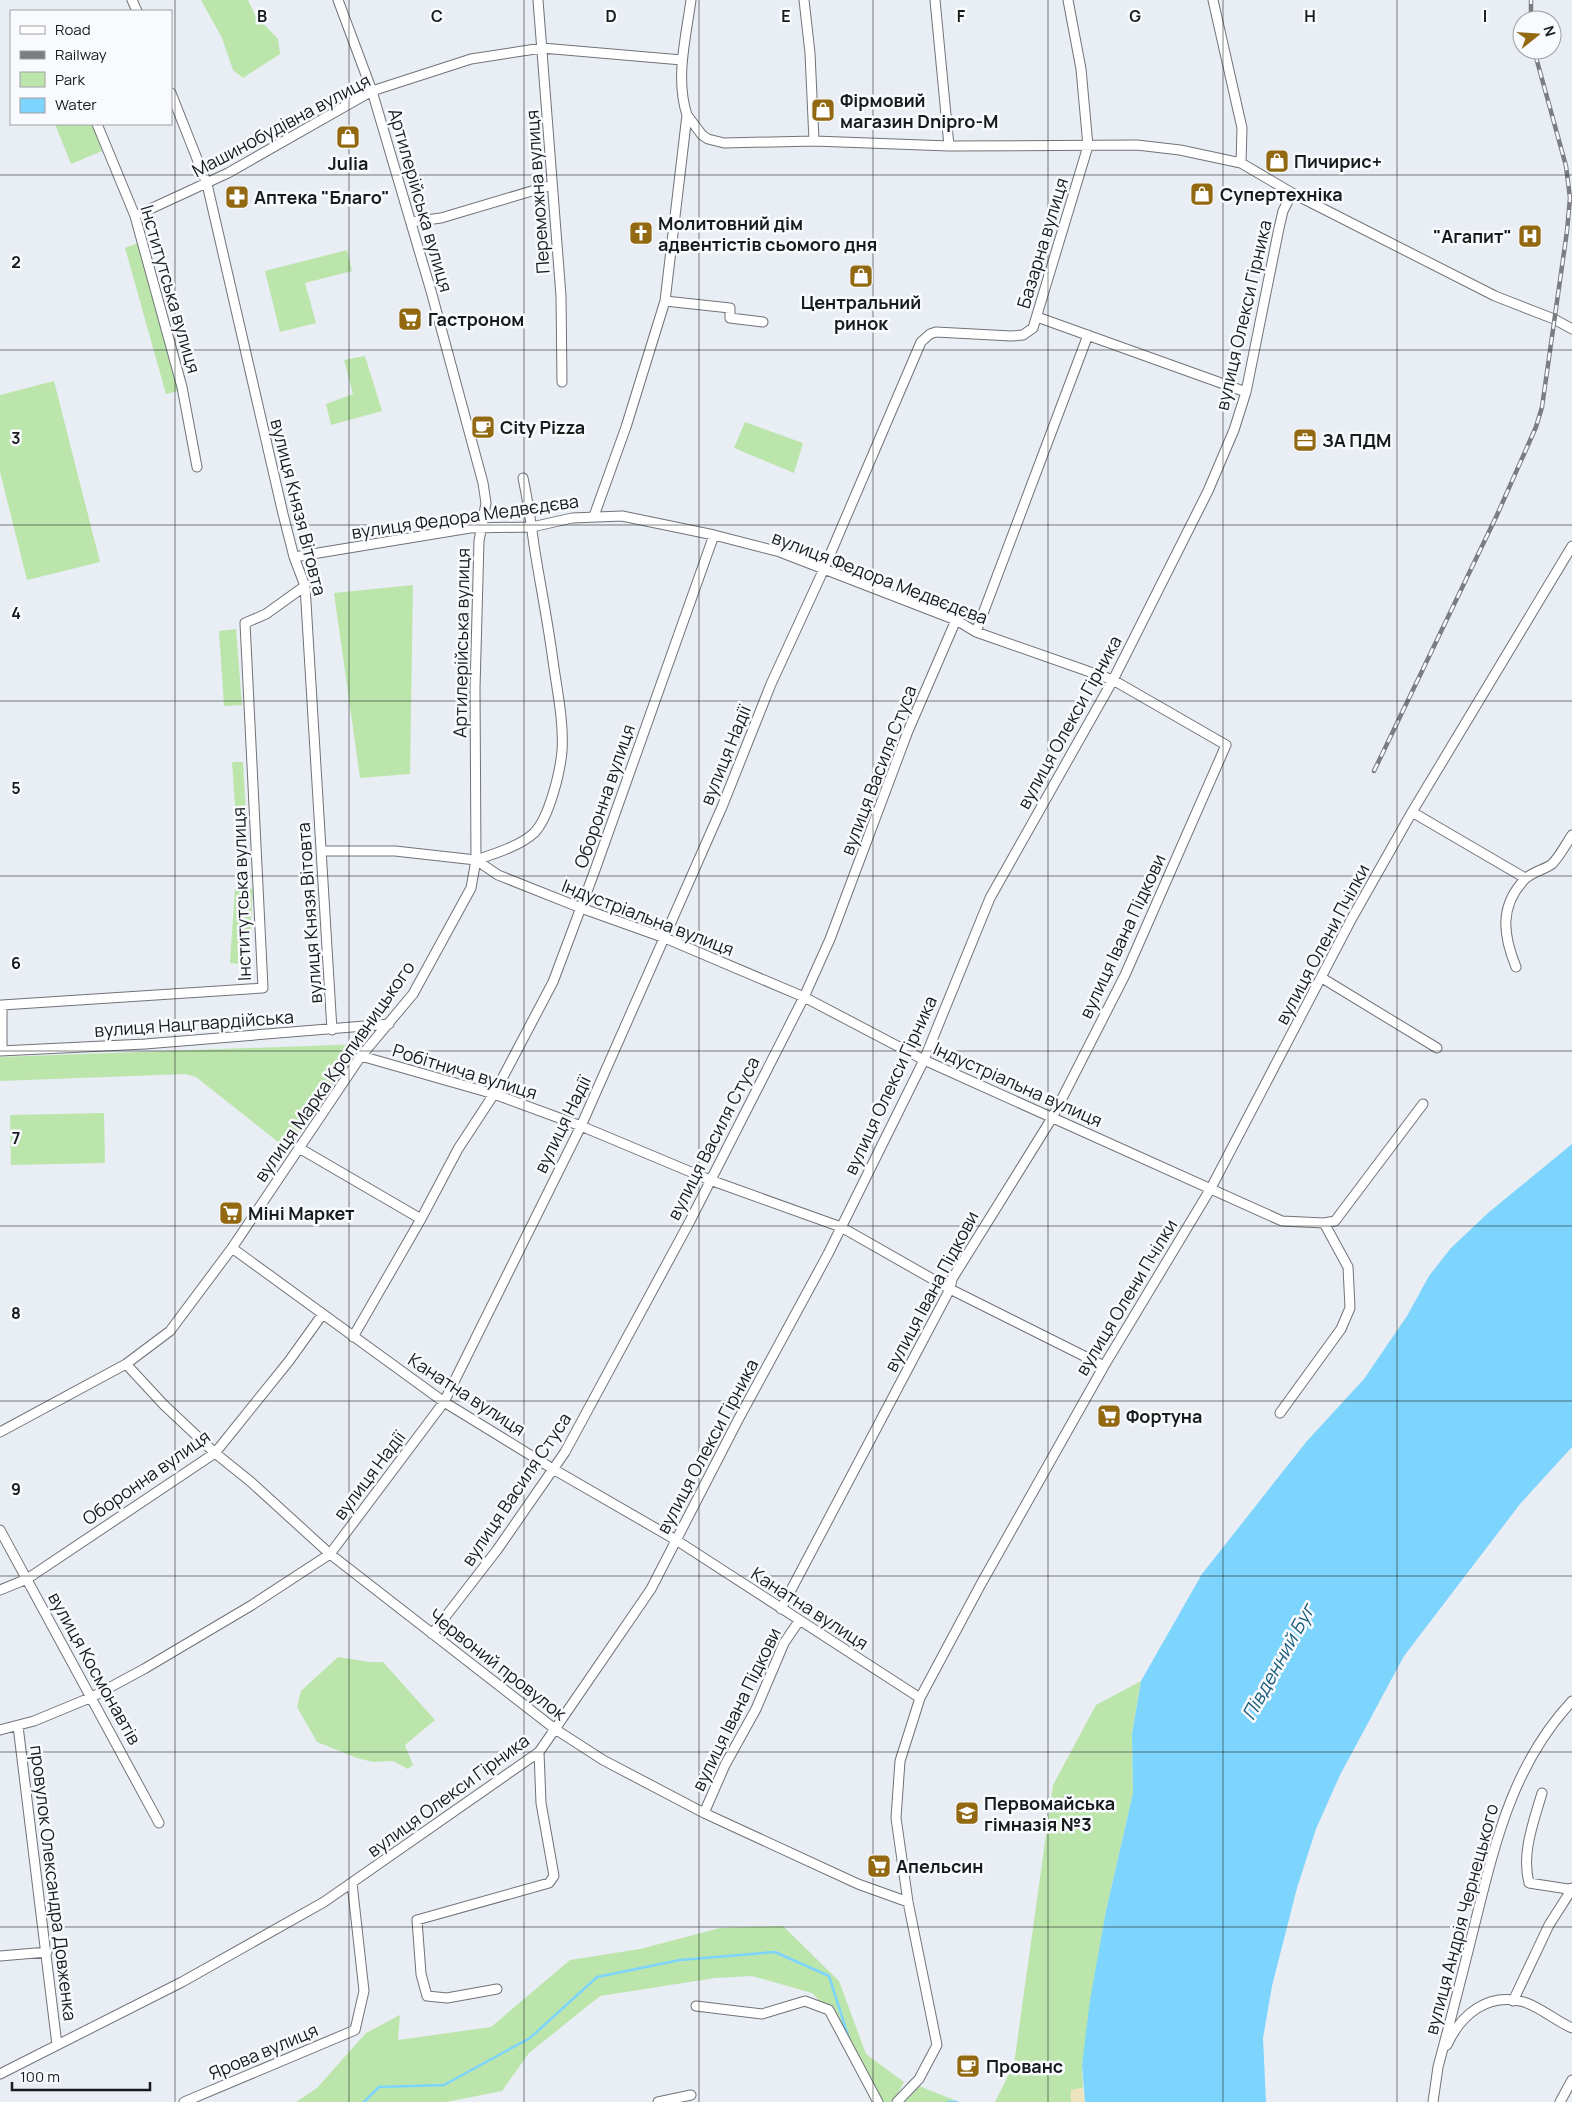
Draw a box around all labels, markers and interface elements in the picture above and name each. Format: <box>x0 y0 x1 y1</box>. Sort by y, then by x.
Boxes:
text: B <box>257 5 267 27</box>
text: C <box>431 5 443 27</box>
text: D <box>605 5 617 27</box>
text: E <box>781 5 791 27</box>
text: F <box>957 5 966 27</box>
text: G <box>1129 5 1141 27</box>
text: H <box>1304 5 1316 27</box>
text: I <box>1483 5 1487 27</box>
legend <box>10 10 172 125</box>
north arrow <box>1512 10 1562 60</box>
text: Road <box>55 19 91 40</box>
text: N <box>1539 23 1560 39</box>
text: Railway <box>55 44 107 65</box>
street label: Машинобудівна вулиця <box>188 68 374 182</box>
text: Park <box>55 69 85 90</box>
place label: Фірмовий магазин Dnipro-M <box>840 88 998 133</box>
text: Water <box>55 94 97 115</box>
shop icon: Фірмовий магазин Dnipro-M <box>810 97 836 123</box>
street label: Артилерійська вулиця <box>383 105 459 295</box>
street label: Переможна вулиця <box>519 109 555 275</box>
shop icon: Julia <box>335 124 361 150</box>
shop icon: Пичирис+ <box>1264 148 1290 174</box>
place label: Пичирис+ <box>1294 149 1382 173</box>
place label: Julia <box>328 151 368 175</box>
street label: Базарна вулиця <box>1011 175 1073 311</box>
shop icon: Супертехніка <box>1189 181 1215 207</box>
place label: Супертехніка <box>1220 182 1343 206</box>
pharmacy icon: Аптека "Благо" <box>224 184 250 210</box>
place label: Аптека "Благо" <box>254 185 390 209</box>
street label: Інститутська вулиця <box>135 202 207 376</box>
place label: Молитовний дім адвентістів сьомого дня <box>658 211 877 256</box>
street label: вулиця Олекси Гірника <box>1209 217 1277 413</box>
church icon: Молитовний дім адвентістів сьомого дня <box>628 220 654 246</box>
hospital icon: "Агапит" <box>1517 223 1543 249</box>
place label: "Агапит" <box>1433 224 1512 248</box>
text: 2 <box>11 251 21 273</box>
shop icon: Центральний ринок <box>848 263 874 289</box>
place label: Центральний ринок <box>801 290 921 335</box>
supermarket icon: Гастроном <box>397 306 423 332</box>
place label: Гастроном <box>428 307 524 331</box>
cafe icon: City Pizza <box>470 414 496 440</box>
place label: City Pizza <box>500 415 585 439</box>
street label: вулиця Князя Вітовта <box>265 416 333 598</box>
text: 3 <box>11 427 21 449</box>
office icon: ЗА ПДМ <box>1292 427 1318 453</box>
place label: ЗА ПДМ <box>1322 428 1391 452</box>
street label: вулиця Федора Медвєдєва <box>350 488 580 544</box>
street label: вулиця Федора Медвєдєва <box>769 525 991 629</box>
street label: Артилерійська вулиця <box>447 548 475 738</box>
text: 4 <box>11 602 21 624</box>
street label: вулиця Олекси Гірника <box>1011 631 1127 813</box>
street label: вулиця Василя Стуса <box>835 682 921 858</box>
street label: вулиця Надії <box>694 701 756 808</box>
street label: Оборонна вулиця <box>568 721 640 871</box>
text: 5 <box>11 777 21 799</box>
street label: Інститутська вулиця <box>226 807 256 981</box>
street label: вулиця Князя Вітовта <box>291 822 327 1004</box>
street label: вулиця Івана Підкови <box>1073 850 1171 1022</box>
street label: вулиця Олени Пчілки <box>1270 860 1374 1028</box>
street label: Індустріальна вулиця <box>558 873 738 961</box>
text: 6 <box>11 952 21 974</box>
street label: вулиця Марка Кропивницького <box>248 956 420 1186</box>
street label: вулиця Олекси Гірника <box>838 992 942 1178</box>
street label: вулиця Нацгвардійська <box>93 1004 295 1042</box>
street label: Індустріальна вулиця <box>930 1036 1106 1132</box>
street label: Робітнича вулиця <box>390 1038 540 1104</box>
street label: вулиця Василя Стуса <box>661 1052 765 1224</box>
street label: вулиця Надії <box>528 1071 596 1177</box>
text: 7 <box>12 1127 20 1149</box>
supermarket icon: Міні Маркет <box>218 1200 244 1226</box>
place label: Міні Маркет <box>248 1201 355 1225</box>
street label: вулиця Івана Підкови <box>878 1206 984 1376</box>
street label: вулиця Олени Пчілки <box>1070 1214 1182 1380</box>
text: 8 <box>11 1302 21 1324</box>
street label: Канатна вулиця <box>404 1347 530 1441</box>
street label: вулиця Олекси Гірника <box>651 1354 763 1538</box>
supermarket icon: Фортуна <box>1096 1403 1122 1429</box>
place label: Фортуна <box>1126 1404 1202 1428</box>
street label: вулиця Василя Стуса <box>456 1408 576 1570</box>
street label: Оборонна вулиця <box>77 1424 215 1530</box>
street label: вулиця Надії <box>328 1425 411 1524</box>
text: 9 <box>11 1478 21 1500</box>
street label: Канатна вулиця <box>747 1561 873 1655</box>
street label: вулиця Космонавтів <box>43 1587 147 1749</box>
water label: Південний Буг <box>1235 1598 1322 1724</box>
street label: Червоний провулок <box>424 1603 572 1726</box>
street label: вулиця Івана Підкови <box>686 1623 786 1795</box>
street label: вулиця Олекси Гірника <box>362 1728 534 1862</box>
street label: провулок Олександра Довженка <box>25 1744 83 2022</box>
place label: Первомайська гімназія №3 <box>984 1791 1115 1836</box>
school or university icon: Первомайська гімназія №3 <box>954 1800 980 1826</box>
street label: вулиця Андрія Чернецького <box>1419 1801 1503 2037</box>
supermarket icon: Апельсин <box>866 1853 892 1879</box>
place label: Апельсин <box>896 1854 983 1878</box>
street label: Ярова вулиця <box>205 2017 321 2085</box>
cafe icon: Прованс <box>955 2053 981 2079</box>
place label: Прованс <box>986 2054 1063 2078</box>
scale bar <box>12 2060 150 2092</box>
text: 100 m <box>20 2066 60 2087</box>

